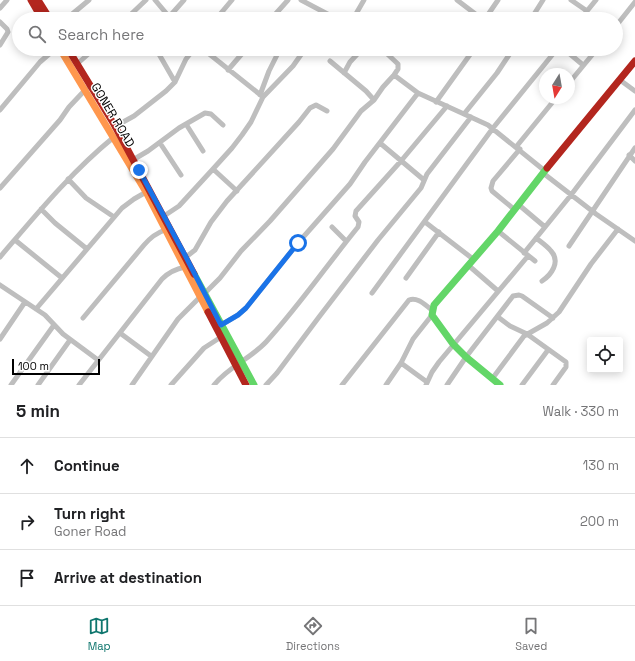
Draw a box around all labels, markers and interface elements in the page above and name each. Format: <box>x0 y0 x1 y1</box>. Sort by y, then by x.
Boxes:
search box <box>12 12 623 56</box>
icon: search <box>26 23 48 45</box>
text: Search here <box>58 25 144 44</box>
north arrow <box>539 68 575 104</box>
street label: GONER ROAD <box>88 80 139 150</box>
route end <box>130 161 148 179</box>
route start <box>289 234 307 252</box>
map controls <box>587 337 623 373</box>
button: locate <box>587 337 623 373</box>
scale bar <box>12 357 100 376</box>
text: 100 m <box>18 359 49 373</box>
text: 5 min <box>16 400 60 422</box>
text: Walk · 330 m <box>542 403 619 420</box>
icon: ahead <box>16 455 38 477</box>
text: Continue <box>54 456 120 475</box>
text: 130 m <box>583 457 619 474</box>
text: Turn right <box>54 504 125 523</box>
icon: right <box>16 511 38 533</box>
text: 200 m <box>580 513 619 530</box>
text: Goner Road <box>54 523 126 540</box>
icon: arrive <box>16 567 38 589</box>
text: Arrive at destination <box>54 568 202 587</box>
tab: Map <box>88 615 111 653</box>
tab: Directions <box>286 615 340 653</box>
tab: Saved <box>515 615 547 653</box>

